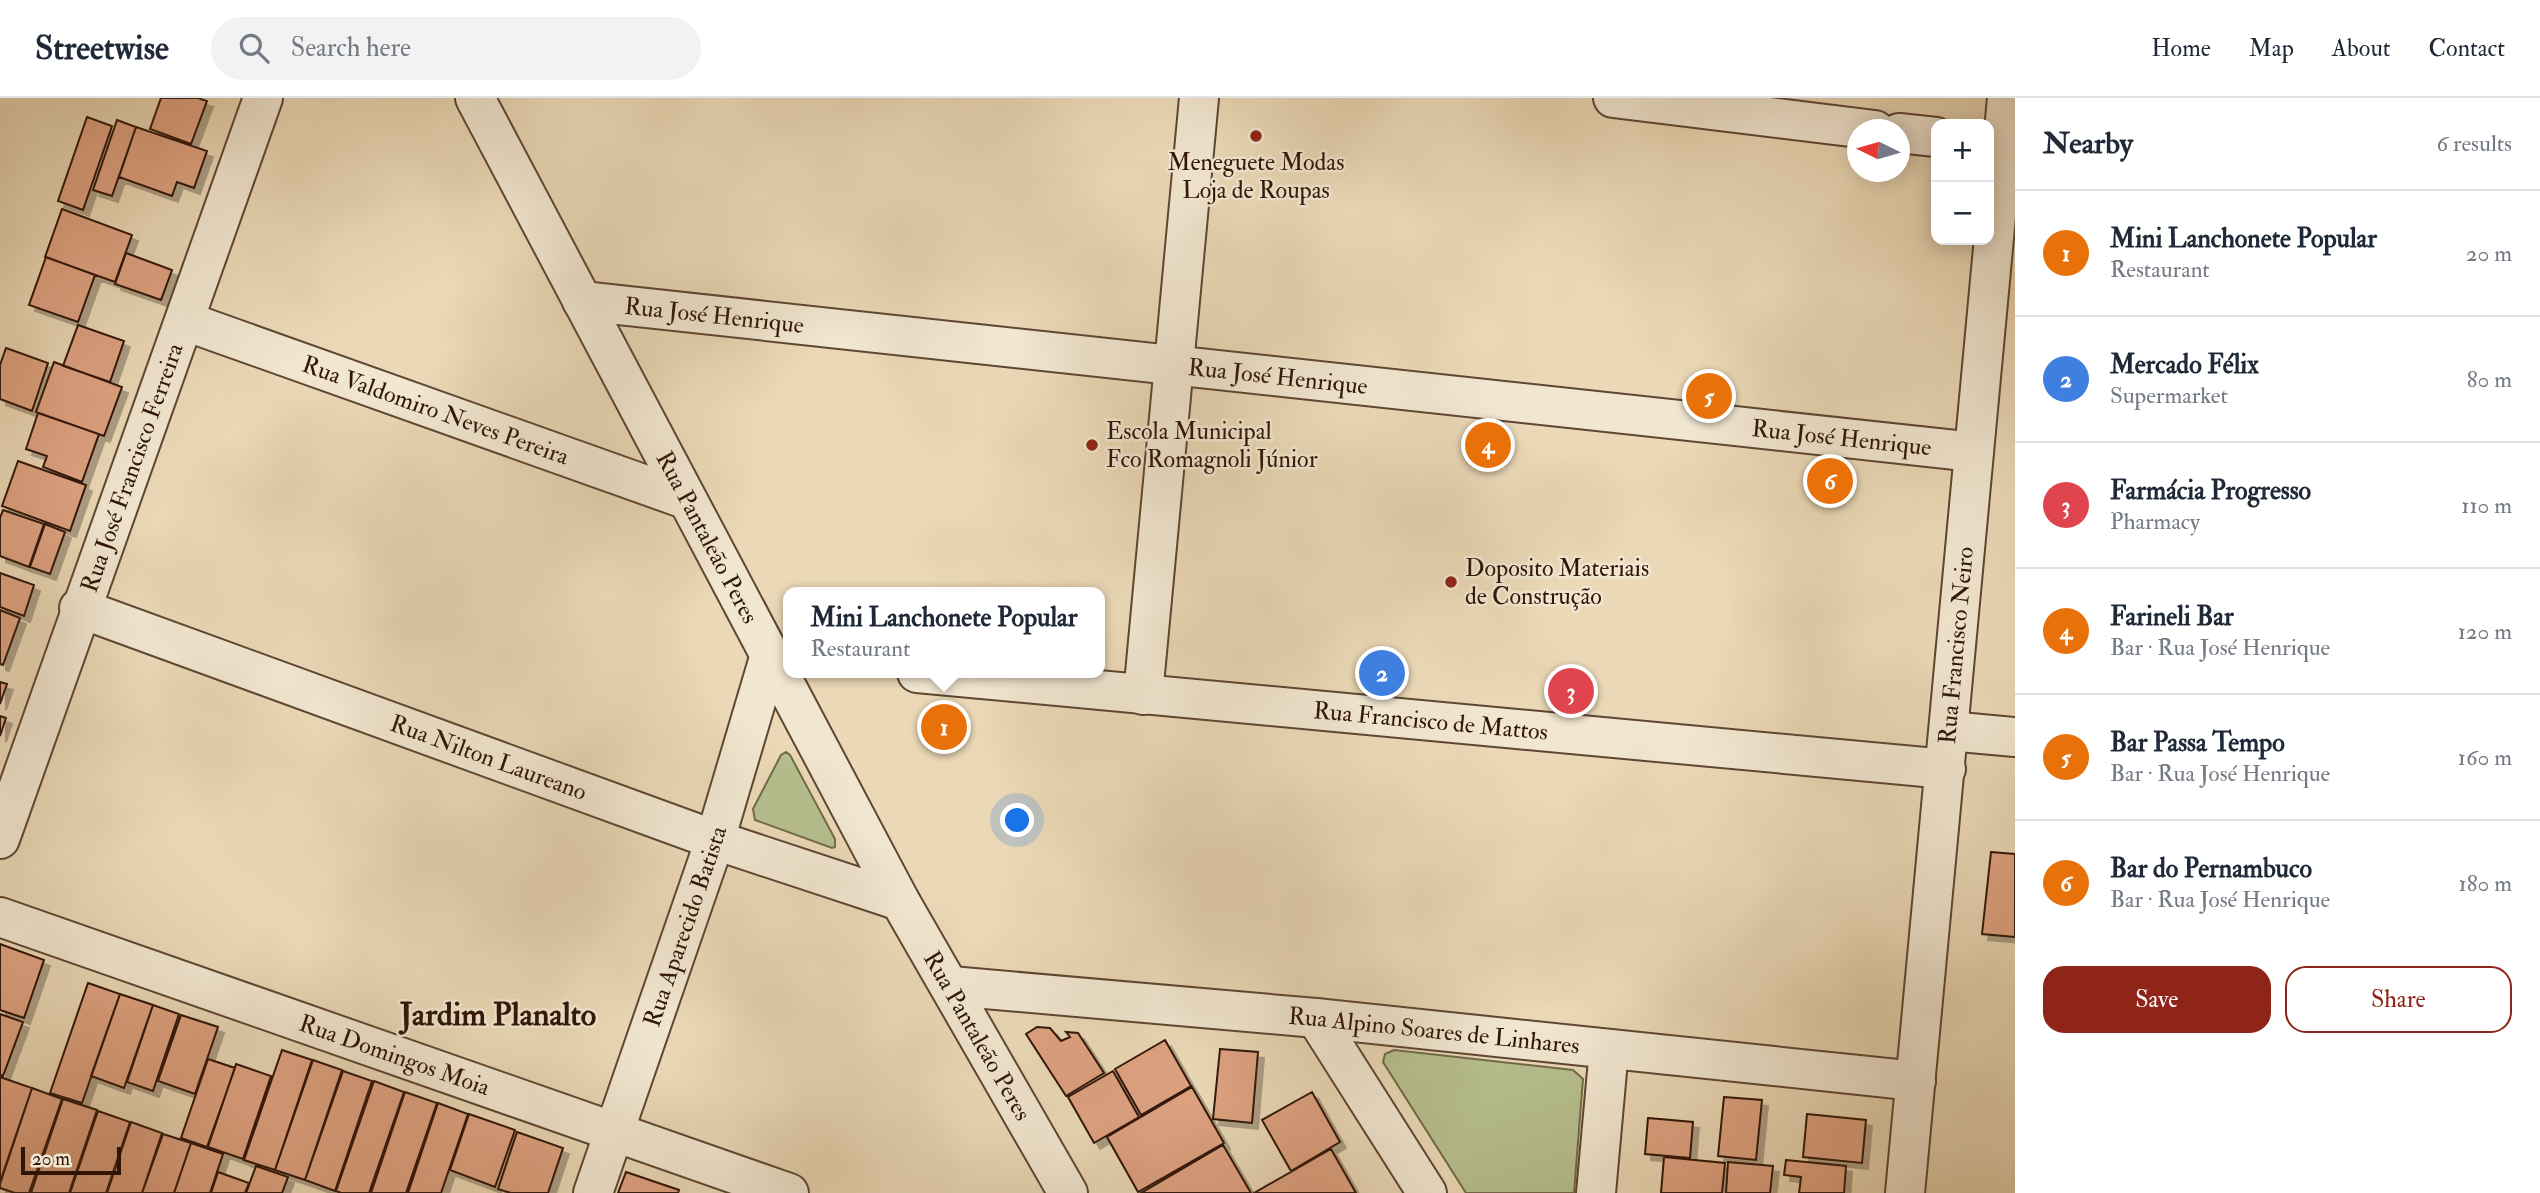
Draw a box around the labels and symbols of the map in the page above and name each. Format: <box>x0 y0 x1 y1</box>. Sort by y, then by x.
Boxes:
north arrow <box>1847 119 1910 182</box>
marker: Meneguete Modas Loja de Roupas <box>1248 128 1264 144</box>
place label: Meneguete Modas Loja de Roupas <box>1168 147 1344 206</box>
street label: Rua José Henrique <box>623 290 806 340</box>
street label: Rua José Francisco Ferreira <box>73 338 191 596</box>
street label: Rua Valdomiro Neves Pereira <box>298 348 574 472</box>
street label: Rua José Henrique <box>1187 351 1369 402</box>
pin: 5 <box>1686 370 1732 422</box>
street label: Rua José Henrique <box>1750 412 1933 463</box>
place label: Escola Municipal Fco Romagnoli Júnior <box>1106 416 1318 475</box>
pin: 4 <box>1465 419 1511 471</box>
marker: Escola Municipal Fco Romagnoli Júnior <box>1084 437 1100 453</box>
street label: Rua Pantaleão Peres <box>649 446 766 629</box>
pin: 6 <box>1807 455 1853 507</box>
street label: Rua Francisco Neiro <box>1931 545 1981 746</box>
place label: Doposito Materiais de Construção <box>1465 553 1649 612</box>
marker: Doposito Materiais de Construção <box>1443 574 1459 590</box>
pin: 2 <box>1359 647 1405 699</box>
pin: 3 <box>1548 665 1594 717</box>
street label: Rua Francisco de Mattos <box>1312 695 1549 747</box>
pin: 1 <box>921 701 967 753</box>
street label: Rua Nilton Laureano <box>386 707 591 807</box>
your location <box>1000 803 1034 837</box>
street label: Rua Aparecido Batista <box>636 821 734 1031</box>
street label: Rua Pantaleão Peres <box>917 945 1039 1126</box>
district label: Jardim Planalto <box>398 995 596 1035</box>
street label: Rua Alpino Soares de Linhares <box>1287 1000 1581 1061</box>
street label: Rua Domingos Moia <box>295 1007 495 1103</box>
scale bar <box>21 1144 121 1176</box>

